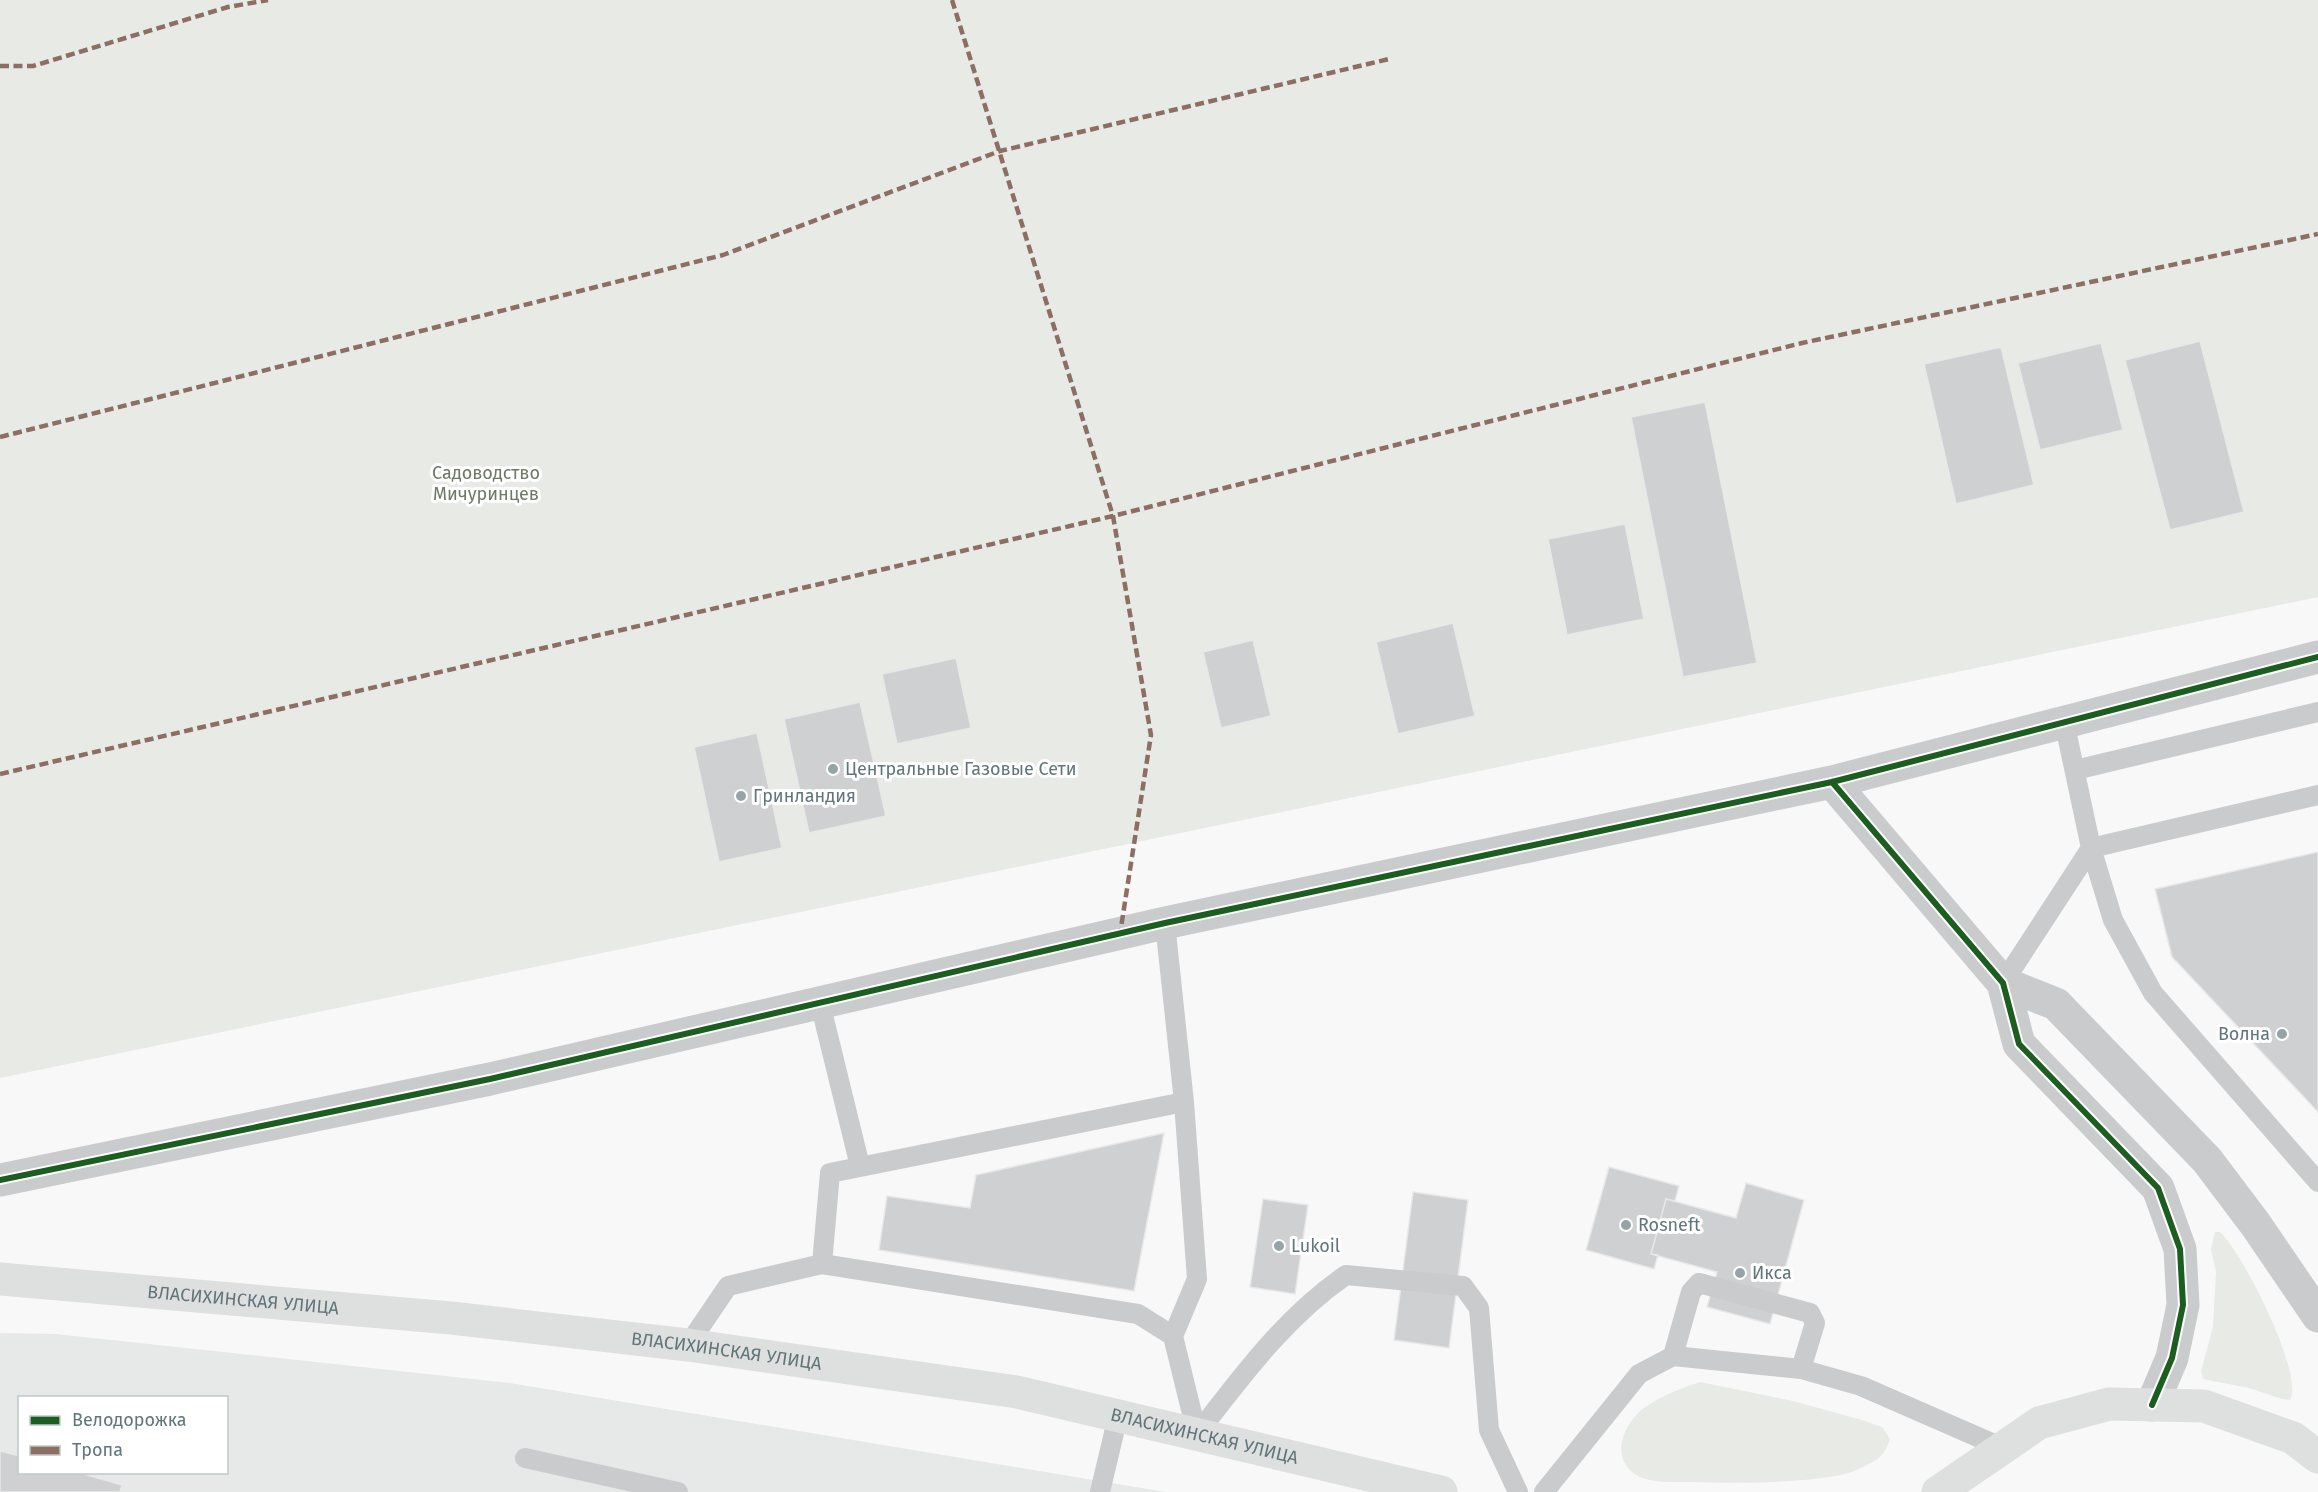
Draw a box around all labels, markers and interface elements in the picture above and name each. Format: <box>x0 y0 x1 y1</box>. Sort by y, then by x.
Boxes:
park label: Садоводство Мичуринцев <box>432 462 540 505</box>
place label: Центральные Газовые Сети <box>845 758 1077 780</box>
marker: Центральные Газовые Сети <box>826 762 840 776</box>
place label: Гринландия <box>753 785 856 807</box>
marker: Гринландия <box>734 789 748 803</box>
place label: Волна <box>2218 1023 2270 1045</box>
marker: Волна <box>2275 1027 2289 1041</box>
place label: Rosneft <box>1638 1214 1701 1236</box>
marker: Rosneft <box>1619 1218 1633 1232</box>
place label: Lukoil <box>1291 1235 1340 1257</box>
marker: Lukoil <box>1272 1239 1286 1253</box>
place label: Икса <box>1752 1262 1792 1284</box>
marker: Икса <box>1733 1266 1747 1280</box>
street label: ВЛАСИХИНСКАЯ УЛИЦА <box>146 1281 340 1319</box>
street label: ВЛАСИХИНСКАЯ УЛИЦА <box>630 1328 824 1375</box>
legend <box>18 1396 228 1474</box>
street label: ВЛАСИХИНСКАЯ УЛИЦА <box>1108 1403 1301 1469</box>
text: Велодорожка <box>72 1409 187 1431</box>
text: Тропа <box>72 1439 123 1461</box>

